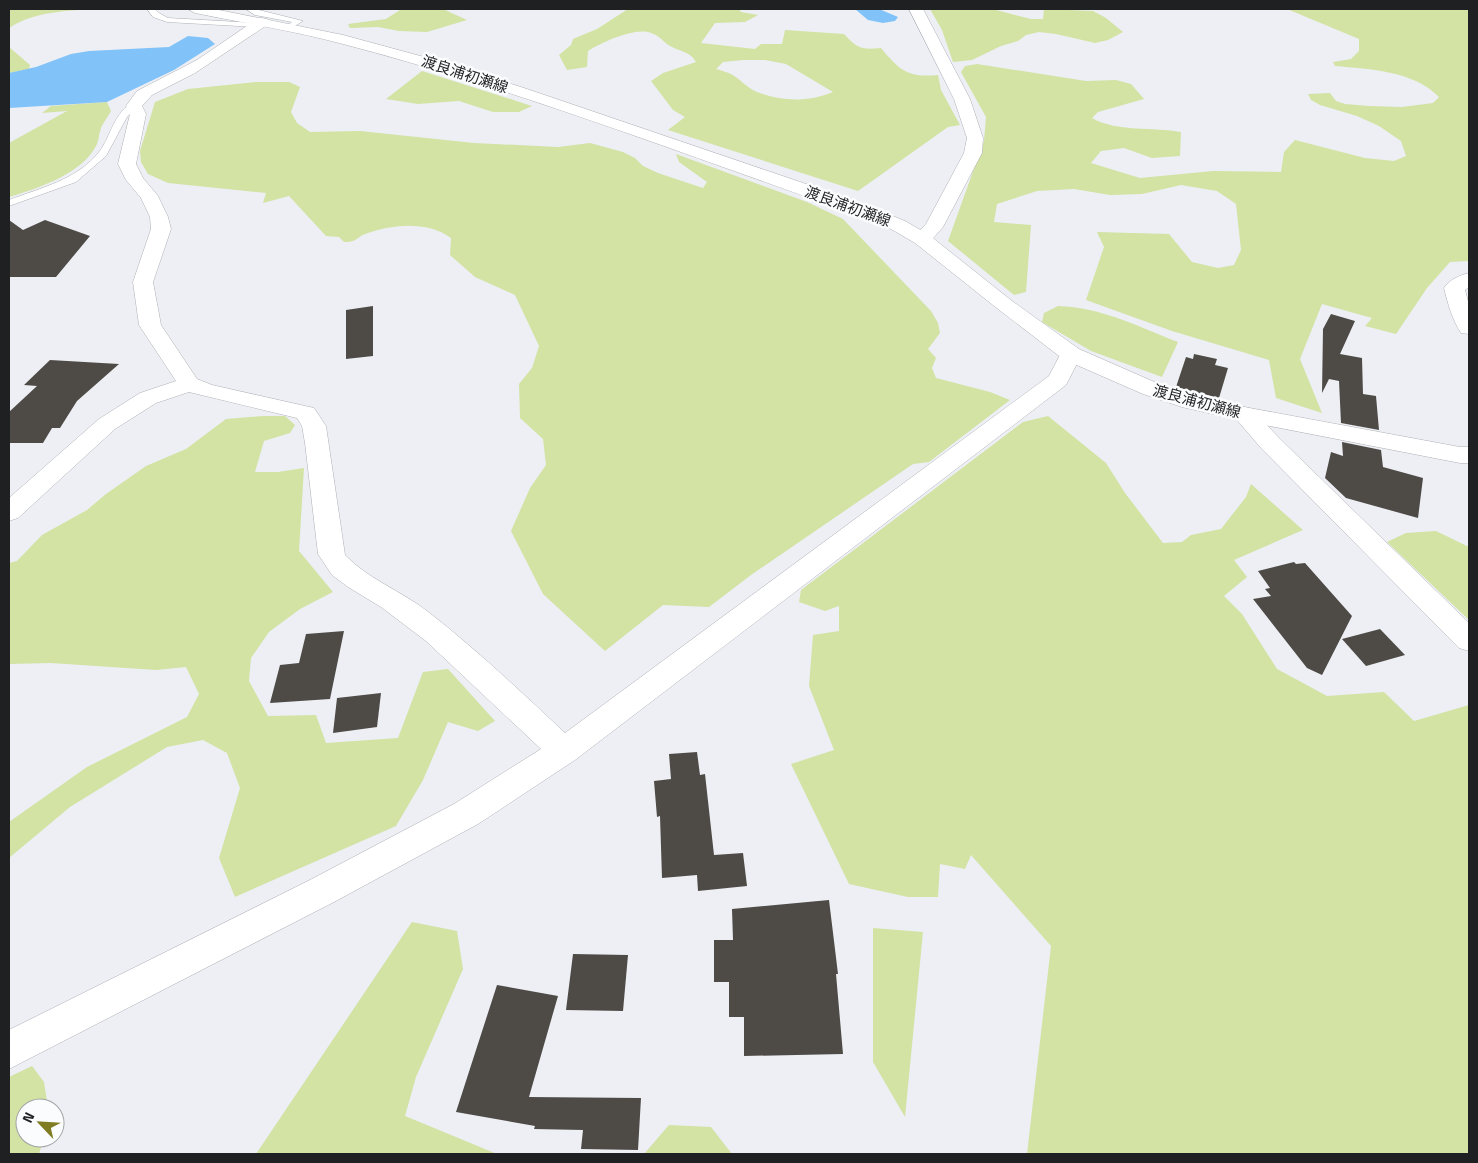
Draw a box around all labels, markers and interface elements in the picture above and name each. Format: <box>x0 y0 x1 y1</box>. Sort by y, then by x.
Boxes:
street label: 渡良浦初瀬線 <box>419 49 511 99</box>
street label: 渡良浦初瀬線 <box>802 180 894 232</box>
street label: 渡良浦初瀬線 <box>1151 378 1243 424</box>
north arrow <box>15 1098 65 1148</box>
text: N <box>16 1108 39 1126</box>

